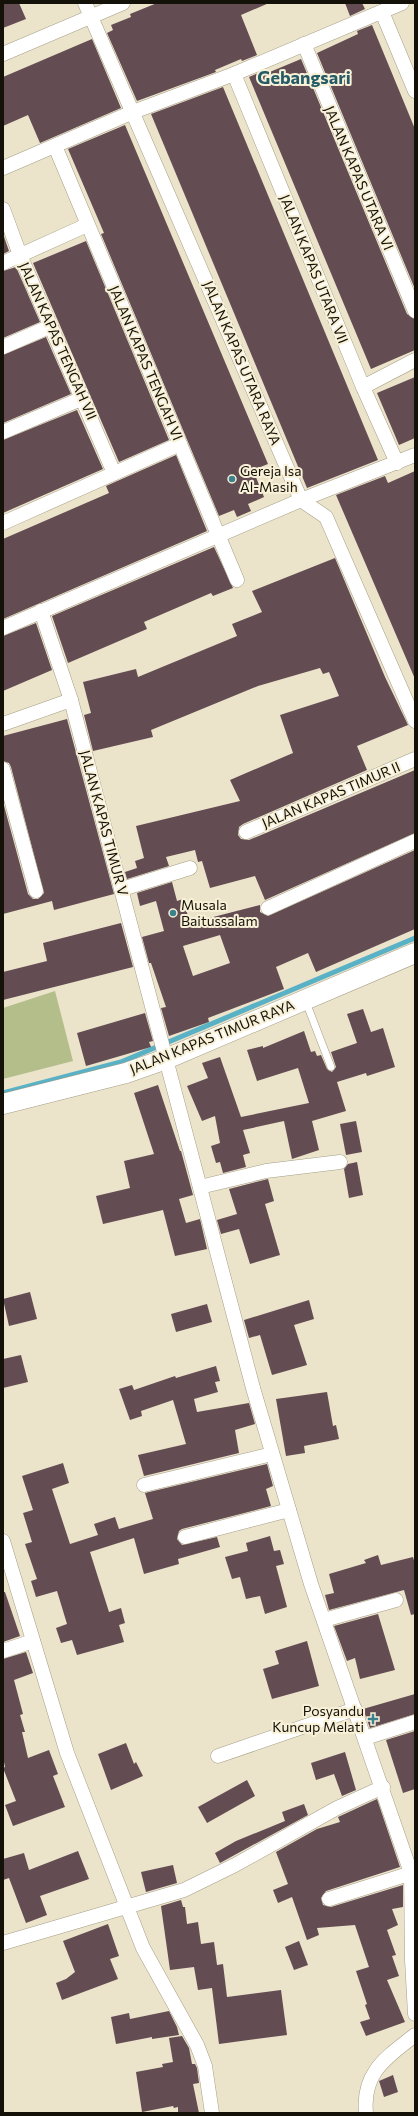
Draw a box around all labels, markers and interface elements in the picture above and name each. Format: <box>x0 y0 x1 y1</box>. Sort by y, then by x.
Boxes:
district label: Gebangsari <box>257 66 351 88</box>
street label: JALAN KAPAS UTARA VI <box>321 103 398 253</box>
street label: JALAN KAPAS UTARA VII <box>277 192 352 346</box>
street label: JALAN KAPAS TENGAH VII <box>16 259 101 422</box>
street label: JALAN KAPAS UTARA RAYA <box>200 278 285 448</box>
street label: JALAN KAPAS TENGAH VI <box>106 283 187 443</box>
place label: Gereja Isa Al-Masih <box>240 462 302 495</box>
marker: Gereja Isa Al-Masih <box>227 474 237 484</box>
street label: JALAN KAPAS TIMUR V <box>77 748 132 898</box>
street label: JALAN KAPAS TIMUR II <box>259 758 402 831</box>
place label: Musala Baitussalam <box>181 896 258 929</box>
marker: Musala Baitussalam <box>168 908 178 918</box>
street label: JALAN KAPAS TIMUR RAYA <box>127 996 297 1077</box>
place label: Posyandu Kuncup Melati <box>272 1702 364 1735</box>
marker: Posyandu Kuncup Melati <box>367 1713 379 1725</box>

